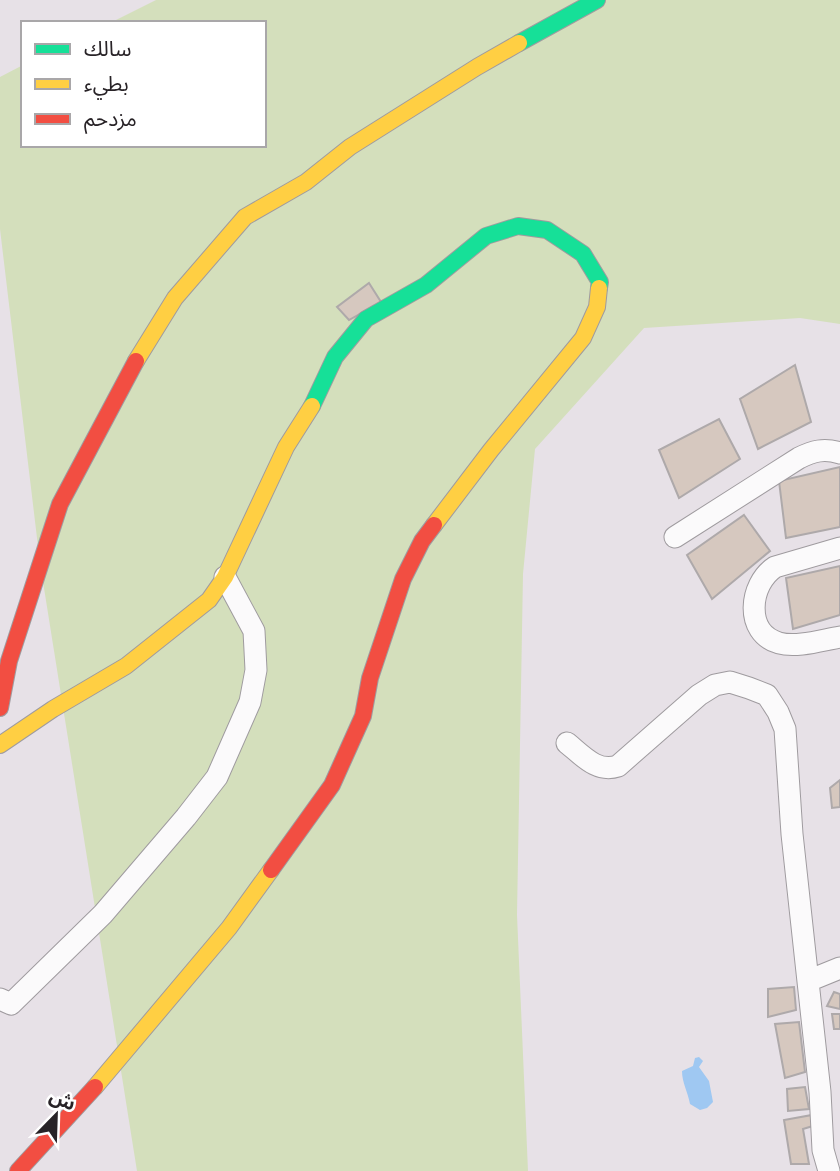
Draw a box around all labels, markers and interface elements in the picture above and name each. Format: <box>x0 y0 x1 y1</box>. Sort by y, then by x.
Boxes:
legend <box>21 21 266 147</box>
text: سالك <box>84 37 131 61</box>
text: بطيء <box>84 72 129 100</box>
text: مزدحم <box>84 107 137 134</box>
north arrow <box>21 1080 91 1150</box>
text: ش <box>46 1085 79 1115</box>

